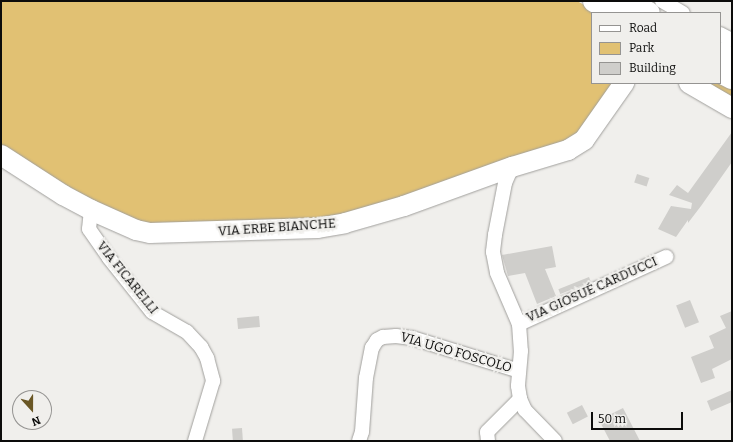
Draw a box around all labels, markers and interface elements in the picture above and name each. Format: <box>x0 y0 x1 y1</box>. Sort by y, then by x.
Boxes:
legend <box>591 12 721 84</box>
text: Road <box>629 21 657 35</box>
text: Park <box>629 41 654 55</box>
text: Building <box>629 61 676 75</box>
street label: VIA ERBE BIANCHE <box>218 216 336 240</box>
street label: VIA FICARELLI <box>93 239 161 317</box>
street label: VIA GIOSUÉ CARDUCCI <box>524 254 660 326</box>
street label: VIA UGO FOSCOLO <box>399 330 513 376</box>
north arrow <box>12 390 52 430</box>
scale bar <box>593 404 685 430</box>
text: 50 m <box>598 412 626 426</box>
text: N <box>30 413 42 428</box>

